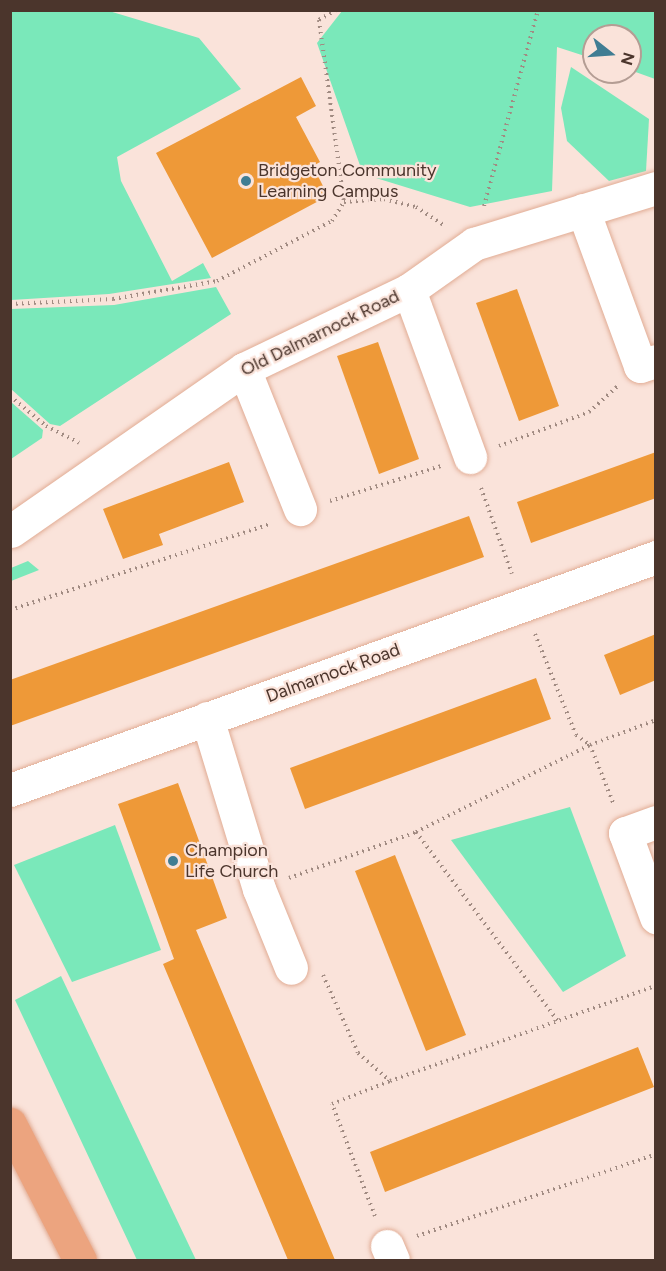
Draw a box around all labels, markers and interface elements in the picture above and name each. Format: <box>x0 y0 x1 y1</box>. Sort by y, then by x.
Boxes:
north arrow <box>582 24 642 84</box>
text: N <box>617 50 639 68</box>
place label: Bridgeton Community Learning Campus <box>258 160 436 202</box>
marker: Bridgeton Community Learning Campus <box>239 174 253 188</box>
street label: Old Dalmarnock Road <box>237 285 403 381</box>
street label: Dalmarnock Road <box>263 639 403 707</box>
place label: Champion Life Church <box>185 840 278 882</box>
marker: Champion Life Church <box>166 854 180 868</box>

